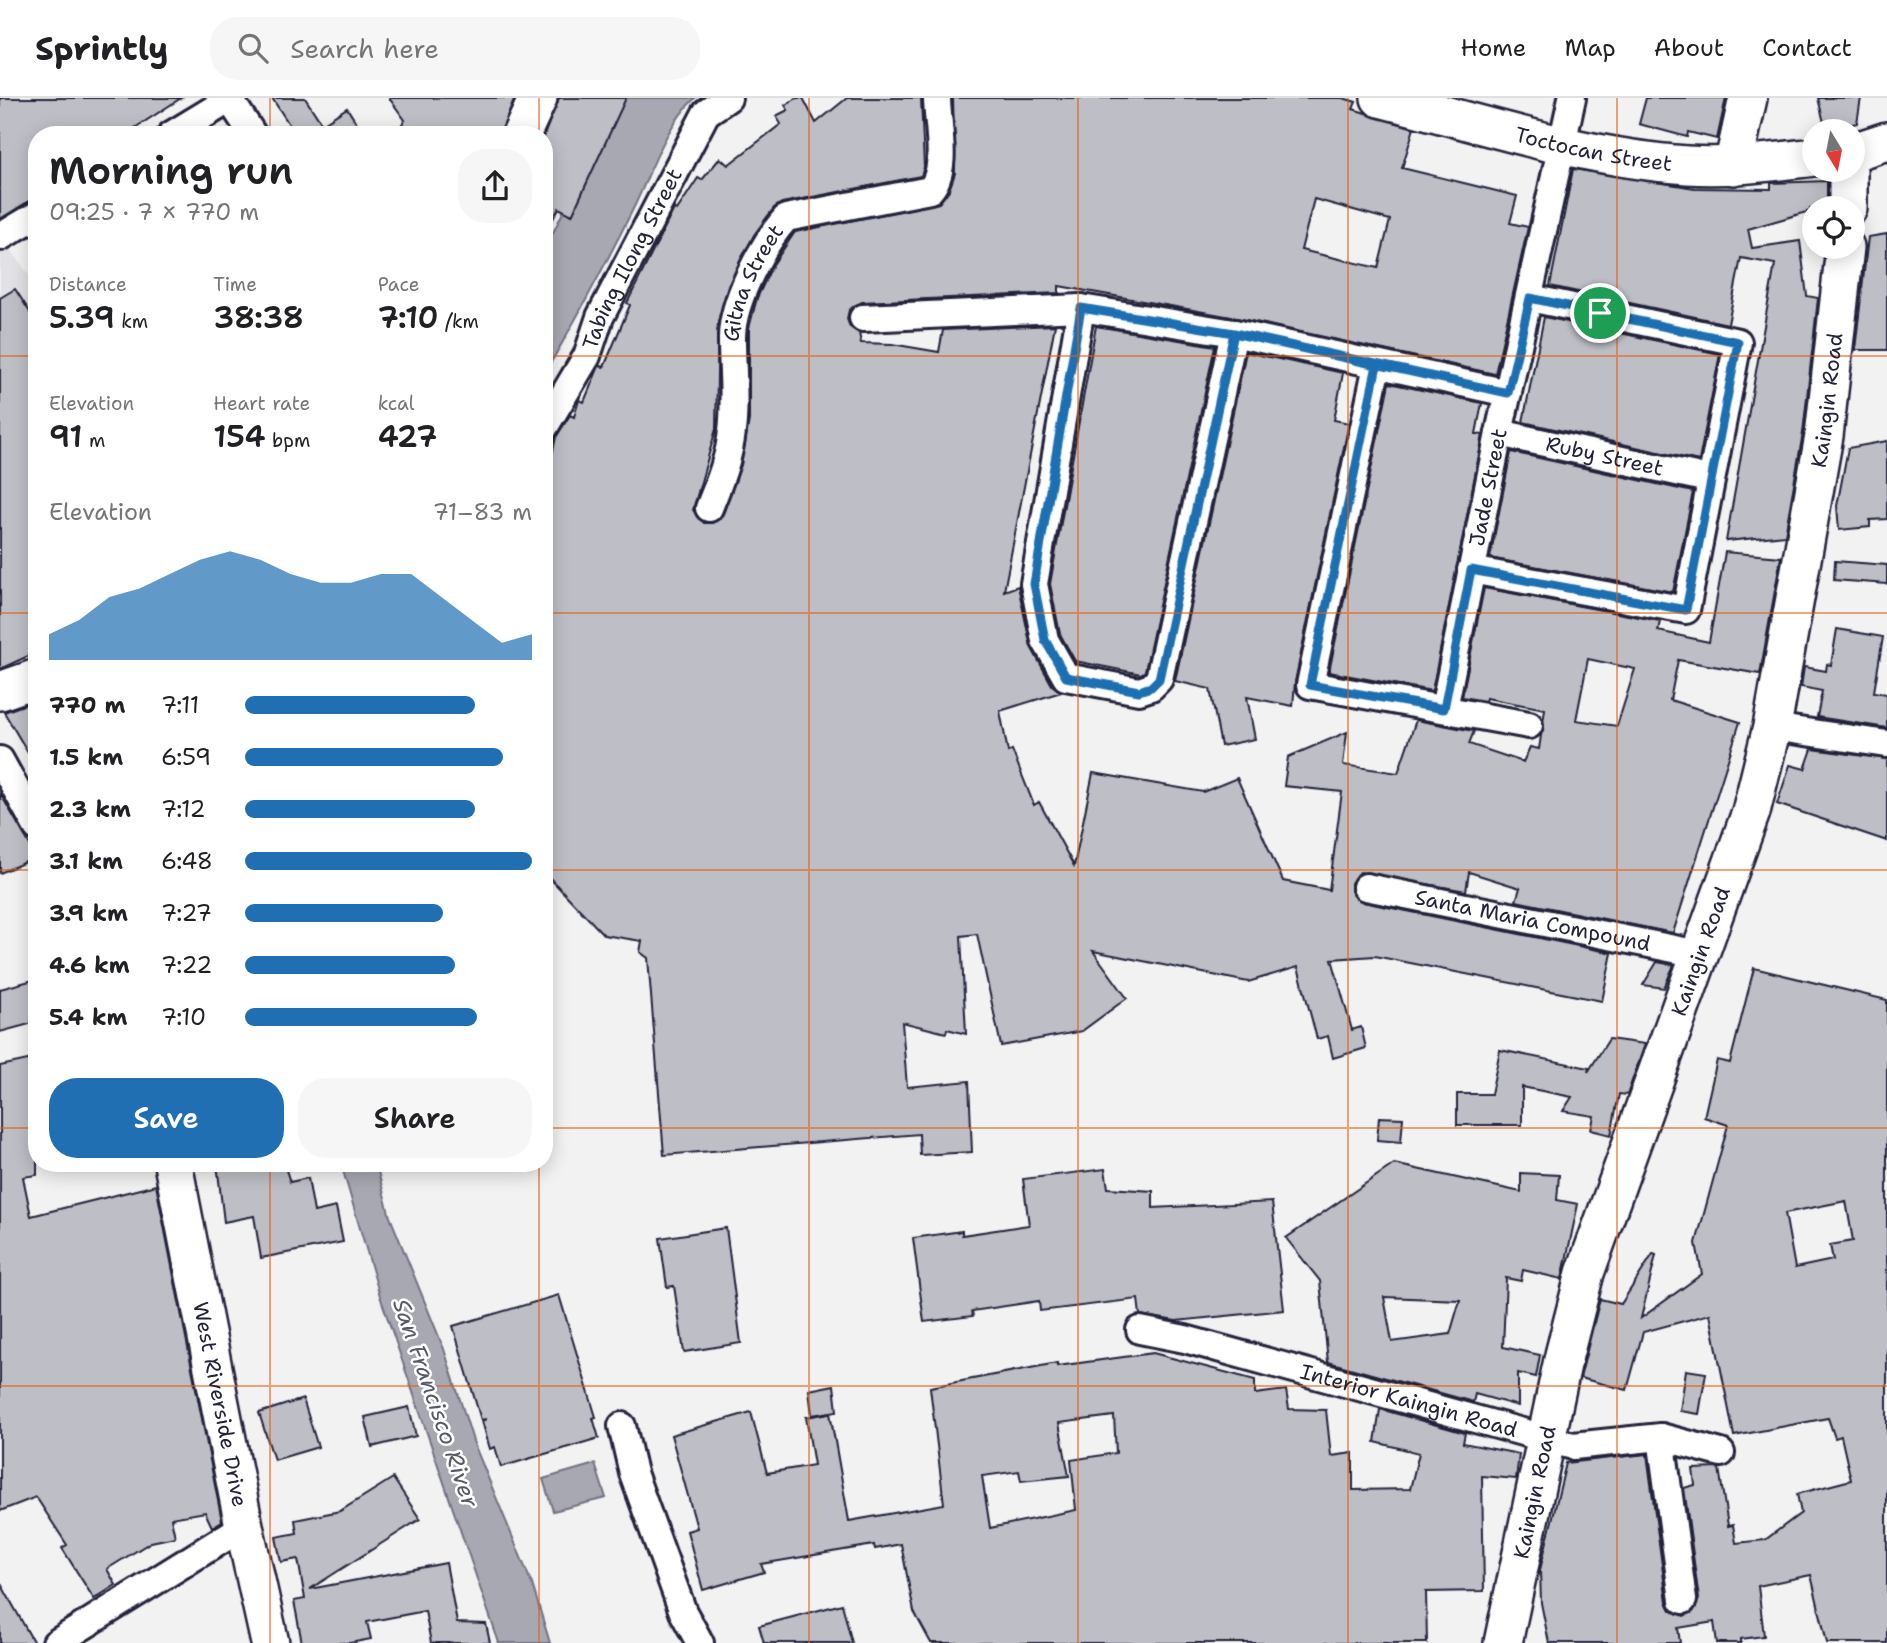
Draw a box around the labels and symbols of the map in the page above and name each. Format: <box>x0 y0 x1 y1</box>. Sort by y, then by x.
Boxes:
north arrow <box>1802 119 1866 182</box>
street label: Toctocan Street <box>1512 121 1673 178</box>
street label: Tabing Ilong Street <box>576 164 689 353</box>
street label: Gitna Street <box>718 219 790 342</box>
pin <box>1570 283 1630 343</box>
street label: Kaingin Road <box>1805 332 1849 470</box>
street label: Jade Street <box>1463 426 1514 549</box>
street label: Ruby Street <box>1543 430 1666 483</box>
street label: Santa Maria Compound <box>1412 883 1653 958</box>
street label: Kaingin Road <box>1665 883 1737 1020</box>
water label: San Francisco River <box>386 1295 486 1512</box>
street label: West Riverside Drive <box>186 1299 254 1509</box>
street label: Interior Kaingin Road <box>1297 1357 1520 1444</box>
street label: Kaingin Road <box>1507 1423 1563 1562</box>

